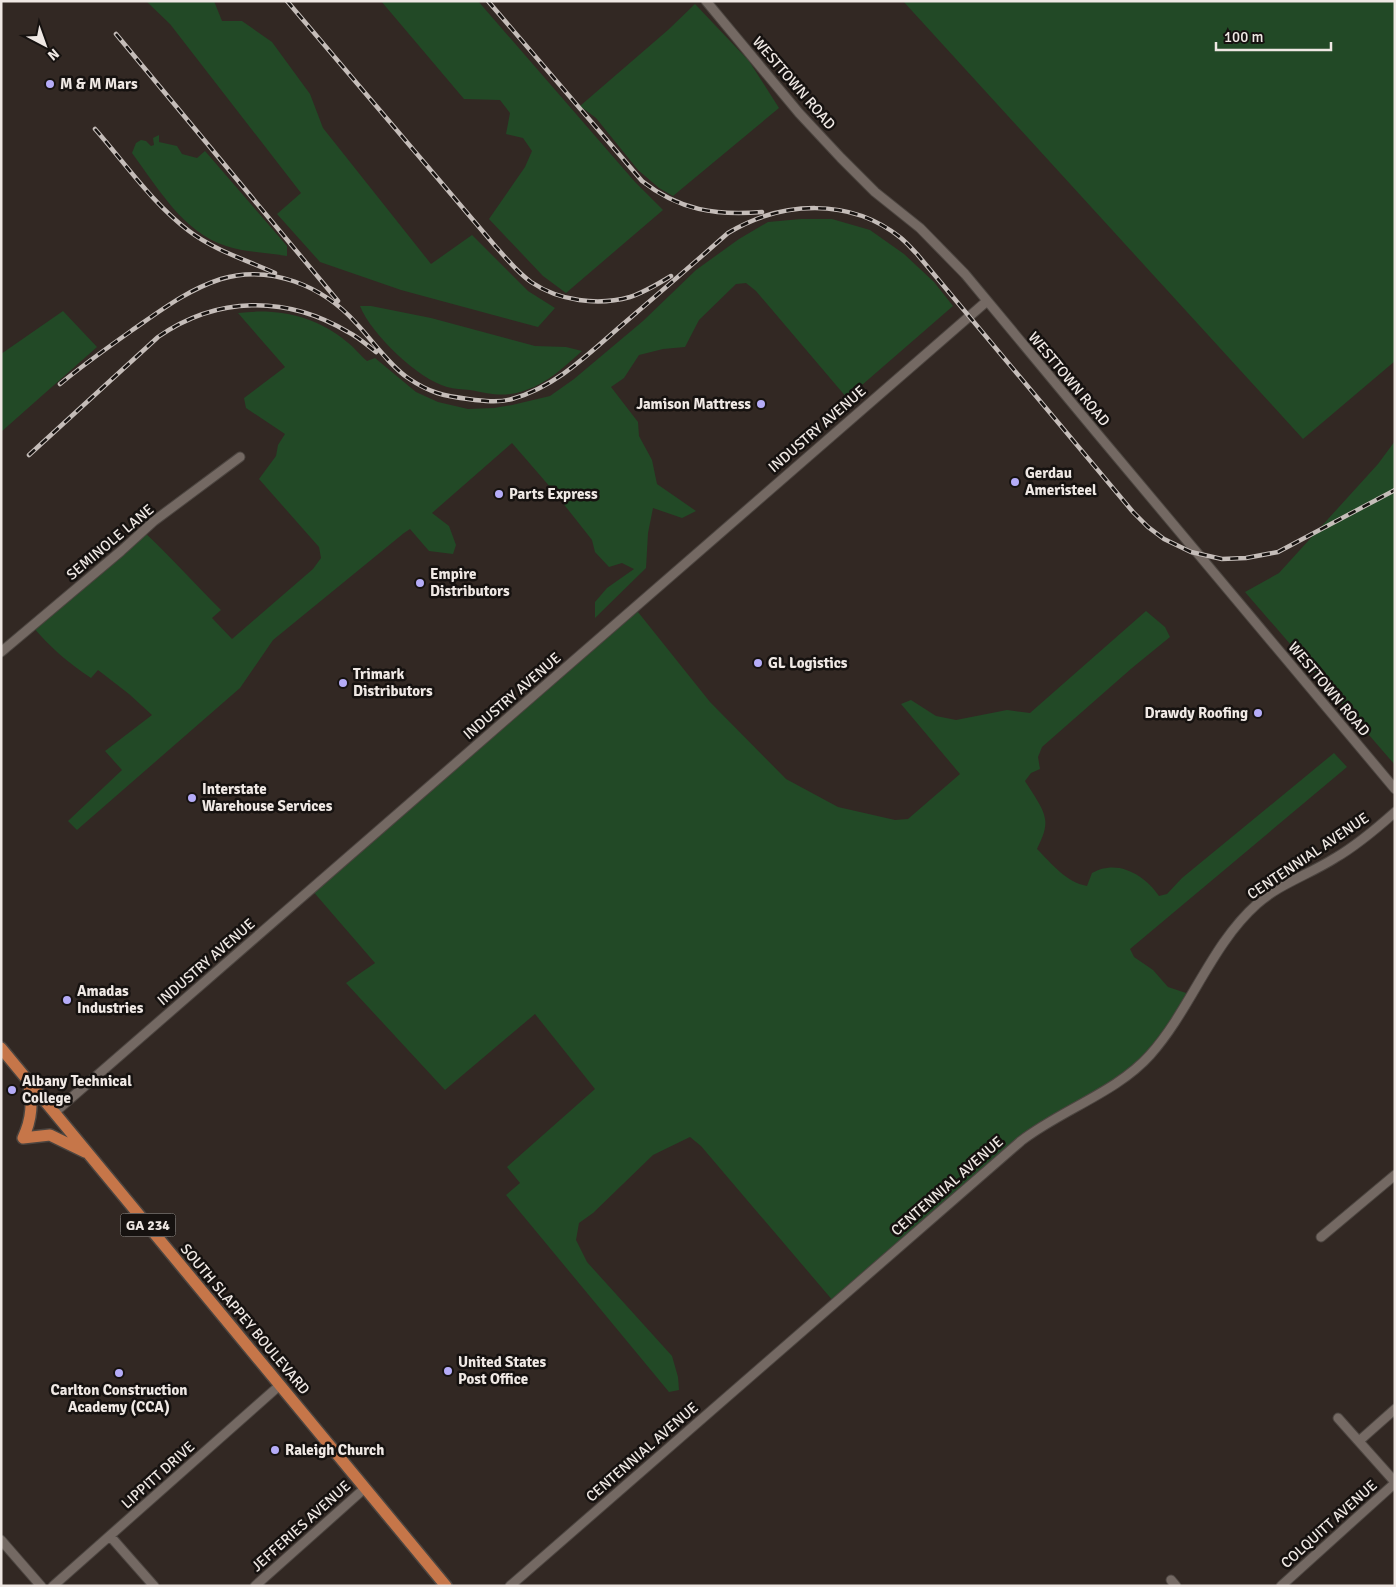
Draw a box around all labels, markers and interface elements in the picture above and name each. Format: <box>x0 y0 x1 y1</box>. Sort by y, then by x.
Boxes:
north arrow <box>20 20 70 70</box>
scale bar <box>1216 20 1331 52</box>
text: 100 m <box>1224 28 1264 46</box>
street label: WESTTOWN ROAD <box>749 33 839 133</box>
text: N <box>44 45 62 64</box>
place label: M & M Mars <box>60 75 138 93</box>
marker: M & M Mars <box>44 78 56 90</box>
street label: WESTTOWN ROAD <box>1024 328 1114 430</box>
street label: INDUSTRY AVENUE <box>765 382 869 476</box>
place label: Jamison Mattress <box>636 395 751 413</box>
marker: Jamison Mattress <box>755 398 767 410</box>
place label: Gerdau Ameristeel <box>1025 464 1097 499</box>
marker: Gerdau Ameristeel <box>1009 476 1021 488</box>
place label: Parts Express <box>509 485 598 503</box>
marker: Parts Express <box>493 488 505 500</box>
street label: SEMINOLE LANE <box>63 500 157 584</box>
place label: Empire Distributors <box>430 565 510 600</box>
marker: Empire Distributors <box>414 577 426 589</box>
street label: WESTTOWN ROAD <box>1284 638 1374 740</box>
street label: INDUSTRY AVENUE <box>460 649 564 743</box>
place label: GL Logistics <box>768 654 848 672</box>
marker: GL Logistics <box>752 657 764 669</box>
place label: Trimark Distributors <box>353 665 433 700</box>
marker: Trimark Distributors <box>337 677 349 689</box>
place label: Drawdy Roofing <box>1144 704 1248 722</box>
marker: Drawdy Roofing <box>1252 707 1264 719</box>
place label: Interstate Warehouse Services <box>202 780 333 815</box>
marker: Interstate Warehouse Services <box>186 792 198 804</box>
street label: CENTENNIAL AVENUE <box>1244 809 1372 903</box>
street label: INDUSTRY AVENUE <box>154 915 258 1009</box>
place label: Amadas Industries <box>77 982 144 1017</box>
marker: Amadas Industries <box>61 994 73 1006</box>
place label: Albany Technical College <box>22 1072 132 1107</box>
marker: Albany Technical College <box>6 1084 18 1096</box>
street label: CENTENNIAL AVENUE <box>887 1132 1007 1240</box>
road number: GA 234 <box>120 1214 176 1236</box>
street label: SOUTH SLAPPEY BOULEVARD <box>177 1240 313 1398</box>
place label: United States Post Office <box>458 1353 547 1388</box>
marker: United States Post Office <box>442 1365 454 1377</box>
marker: Carlton Construction Academy (CCA) <box>113 1367 125 1379</box>
place label: Carlton Construction Academy (CCA) <box>51 1381 187 1416</box>
street label: CENTENNIAL AVENUE <box>582 1398 702 1506</box>
street label: LIPPITT DRIVE <box>118 1437 198 1513</box>
place label: Raleigh Church <box>285 1441 384 1459</box>
marker: Raleigh Church <box>269 1444 281 1456</box>
street label: COLQUITT AVENUE <box>1277 1476 1381 1572</box>
street label: JEFFERIES AVENUE <box>248 1477 354 1575</box>

